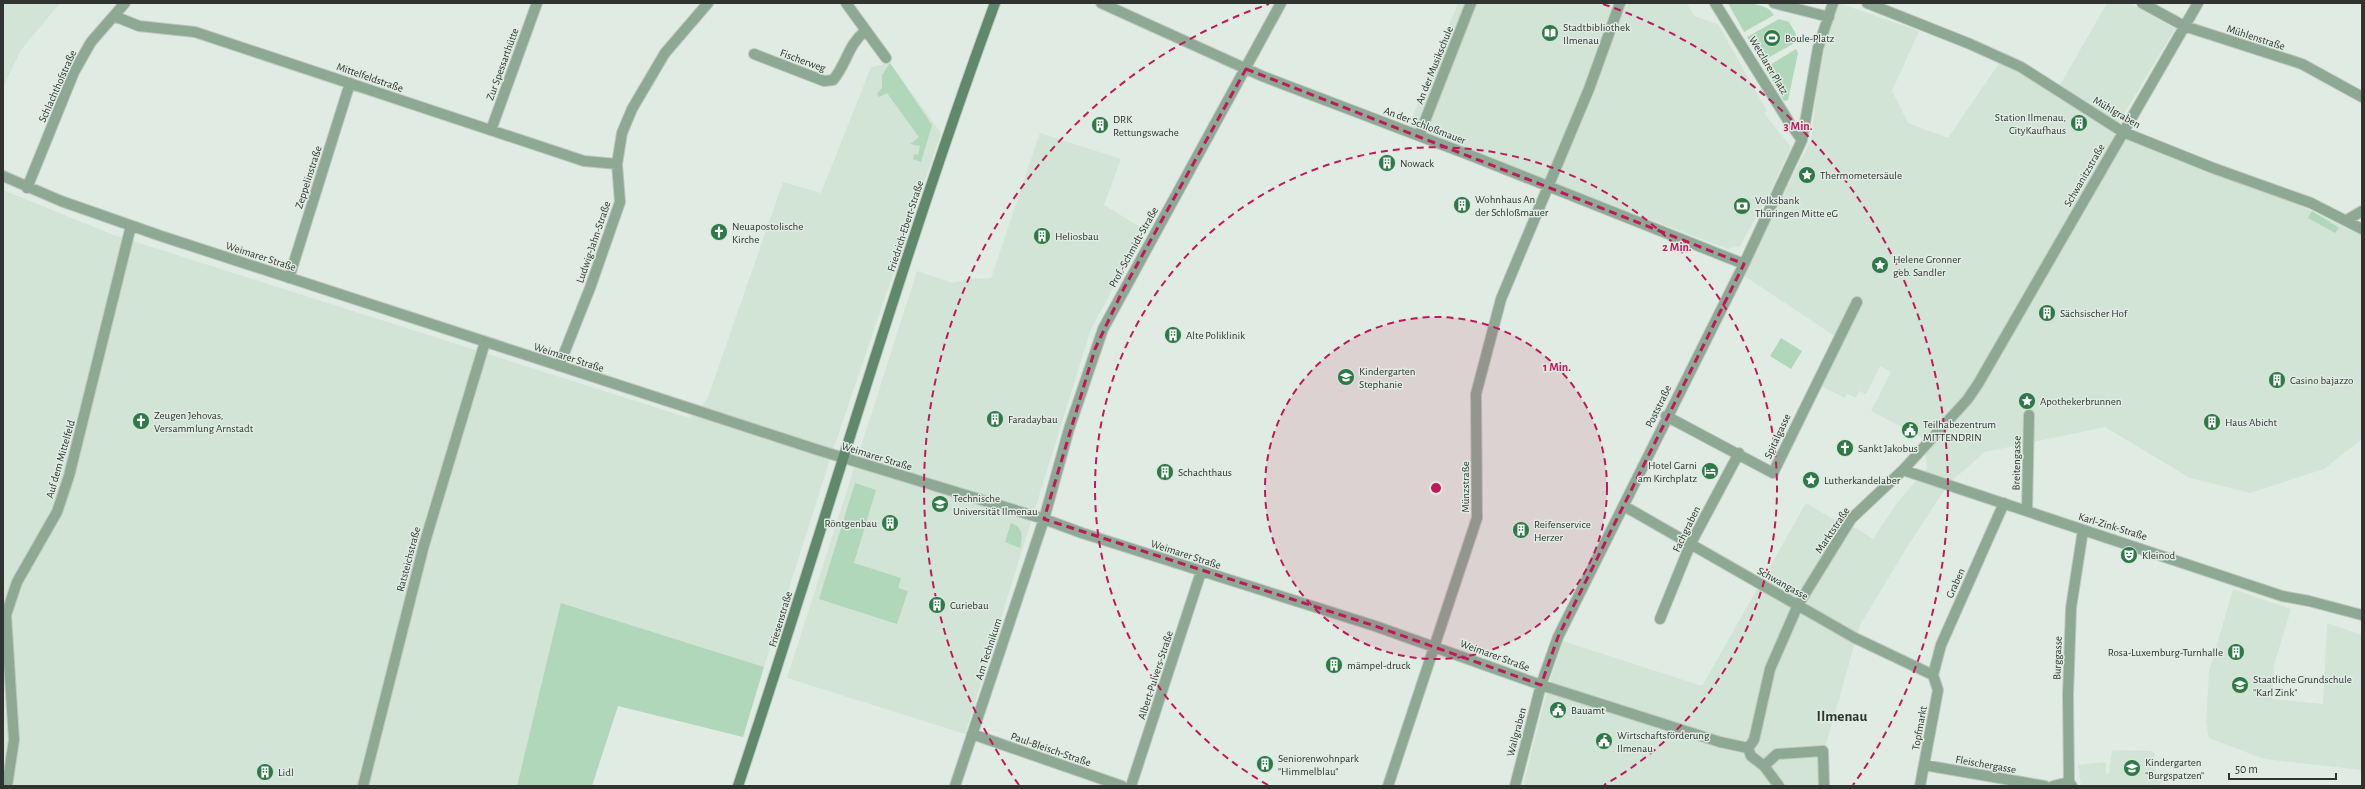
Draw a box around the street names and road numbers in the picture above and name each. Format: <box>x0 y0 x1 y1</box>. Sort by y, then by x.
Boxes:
street label: Mühlenstraße <box>2225 23 2286 52</box>
street label: An der Musikschule <box>1414 25 1455 106</box>
street label: Zur Spessarthütte <box>484 27 521 102</box>
street label: Wetzlarer Platz <box>1747 34 1790 97</box>
street label: Fischerweg <box>778 47 828 74</box>
street label: Schlachthofstraße <box>37 48 78 124</box>
street label: Mittelfeldstraße <box>335 61 405 94</box>
street label: Mühlgraben <box>2091 94 2142 130</box>
street label: An der Schloßmauer <box>1382 105 1468 146</box>
street label: Schwanitzstraße <box>2062 142 2107 209</box>
street label: Zeppelinstraße <box>293 144 324 210</box>
street label: Friedrich-Ebert-Straße <box>886 179 925 273</box>
street label: Ludwig-Jahn-Straße <box>574 200 613 284</box>
street label: Prof.-Schmidt-Straße <box>1107 205 1160 289</box>
street label: Weimarer Straße <box>224 240 297 273</box>
street label: Weimarer Straße <box>532 341 605 374</box>
street label: Poststraße <box>1644 383 1673 429</box>
street label: Spitalgasse <box>1762 412 1793 460</box>
street label: Auf dem Mittelfeld <box>44 419 77 499</box>
street label: Breitengasse <box>2011 436 2022 490</box>
street label: Weimarer Straße <box>840 441 913 472</box>
street label: Münzstraße <box>1460 461 1471 513</box>
street label: Fachgraben <box>1671 504 1702 554</box>
street label: Marktstraße <box>1813 505 1852 555</box>
street label: Karl-Zink-Straße <box>2077 511 2148 542</box>
street label: Ratsteichstraße <box>395 525 422 593</box>
street label: Weimarer Straße <box>1149 538 1222 571</box>
street label: Schwangasse <box>1756 565 1810 602</box>
street label: Graben <box>1944 567 1967 600</box>
street label: Friesenstraße <box>767 590 794 648</box>
street label: Am Technikum <box>973 617 1004 681</box>
street label: Albert-Pulvers-Straße <box>1136 629 1175 721</box>
street label: Burggasse <box>2051 636 2064 680</box>
street label: Weimarer Straße <box>1459 638 1531 673</box>
street label: Topfmarkt <box>1910 705 1929 751</box>
street label: Wallgraben <box>1505 707 1528 758</box>
street label: Paul-Bleisch-Straße <box>1009 731 1092 768</box>
street label: Fleischergasse <box>1955 754 2017 775</box>

